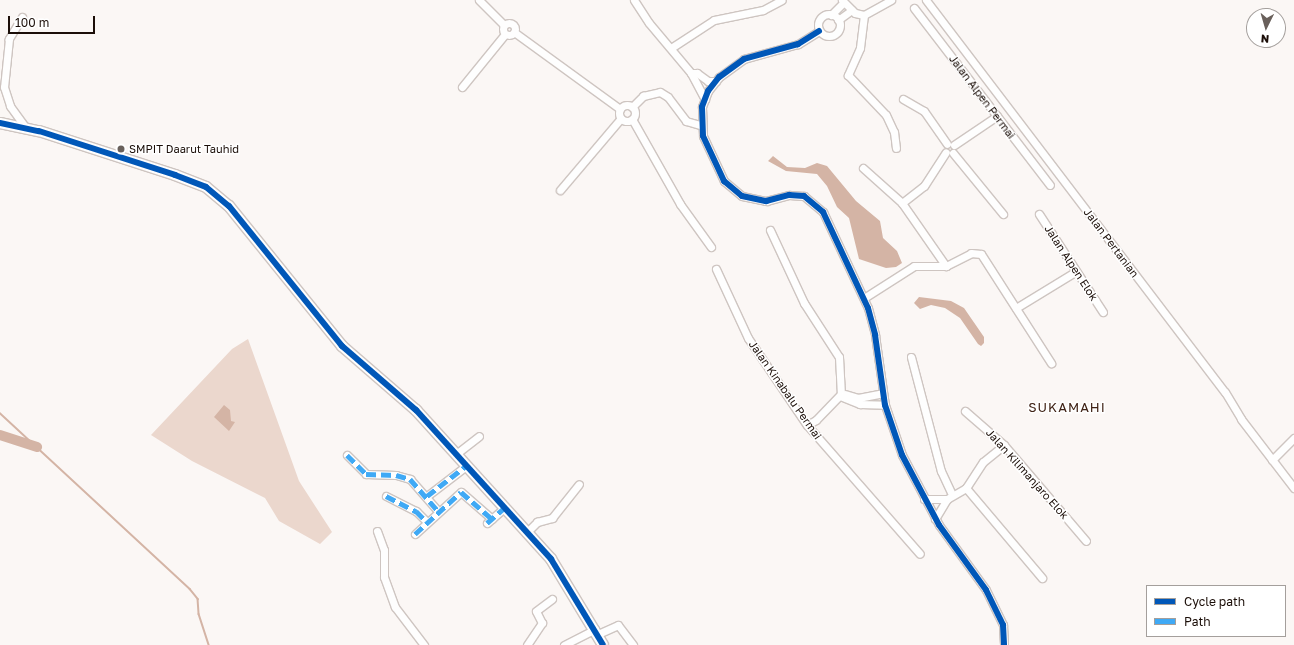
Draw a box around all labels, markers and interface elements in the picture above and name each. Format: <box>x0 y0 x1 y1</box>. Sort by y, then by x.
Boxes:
scale bar <box>10 8 97 34</box>
north arrow <box>1246 8 1286 48</box>
text: 100 m <box>15 15 49 30</box>
text: N <box>1260 33 1270 46</box>
street label: Jalan Alpen Permai <box>946 52 1018 142</box>
place label: SMPIT Daarut Tauhid <box>129 142 239 156</box>
marker: SMPIT Daarut Tauhid <box>116 144 126 154</box>
street label: Jalan Pertanian <box>1081 206 1141 280</box>
street label: Jalan Alpen Elok <box>1042 223 1100 303</box>
street label: Jalan Kinabalu Permai <box>746 338 824 442</box>
district label: SUKAMAHI <box>1028 399 1106 415</box>
street label: Jalan Kilimanjaro Elok <box>983 426 1071 522</box>
legend <box>1146 585 1286 637</box>
text: Cycle path <box>1184 594 1245 609</box>
text: Path <box>1184 614 1211 629</box>

